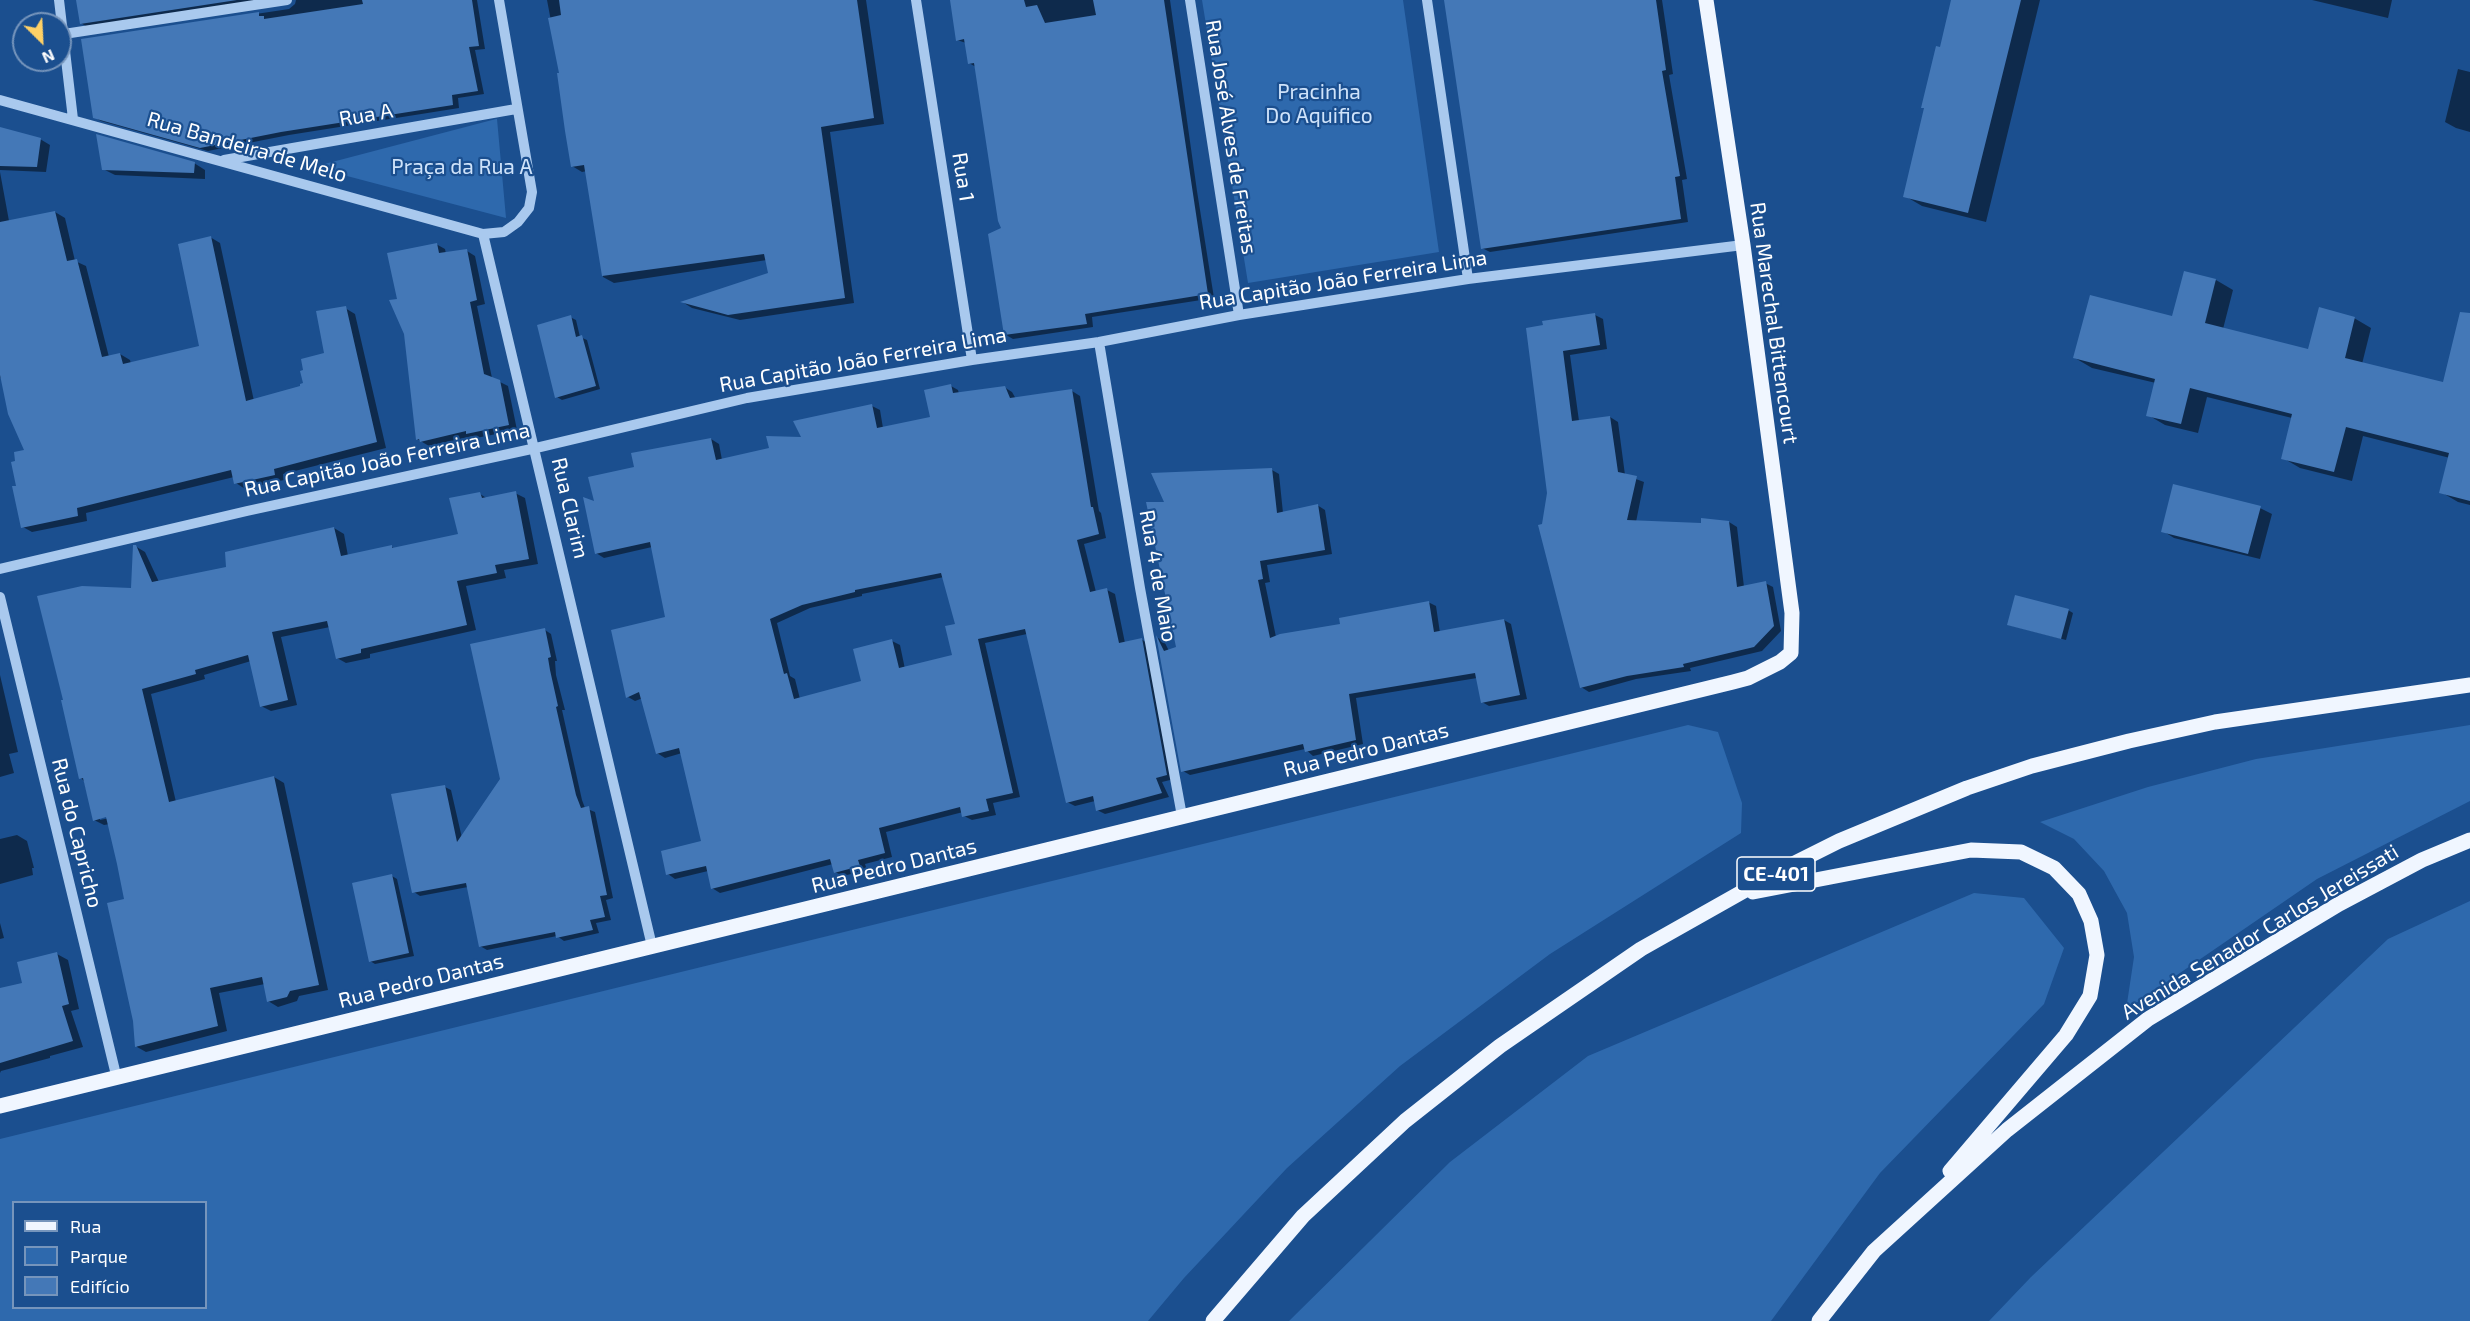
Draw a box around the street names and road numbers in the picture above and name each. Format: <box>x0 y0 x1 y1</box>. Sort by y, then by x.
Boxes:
street label: Rua José Alves de Freitas <box>1200 18 1262 256</box>
street label: Rua A <box>337 98 395 132</box>
street label: Rua Bandeira de Melo <box>144 106 350 188</box>
street label: Rua 1 <box>947 151 979 203</box>
street label: Rua Marechal Bittencourt <box>1745 201 1803 445</box>
street label: Rua Capitão João Ferreira Lima <box>1197 245 1489 315</box>
street label: Rua Capitão João Ferreira Lima <box>717 322 1009 398</box>
street label: Rua Capitão João Ferreira Lima <box>242 417 532 503</box>
street label: Rua Clarim <box>546 455 594 561</box>
street label: Rua 4 de Maio <box>1134 508 1182 644</box>
street label: Rua Pedro Dantas <box>1281 717 1451 783</box>
street label: Rua do Capricho <box>46 755 108 911</box>
street label: Rua Pedro Dantas <box>809 833 979 899</box>
street label: Avenida Senador Carlos Jereissati <box>2117 839 2403 1025</box>
road number: CE-401 <box>1737 857 1815 891</box>
street label: Rua Pedro Dantas <box>336 948 506 1014</box>

